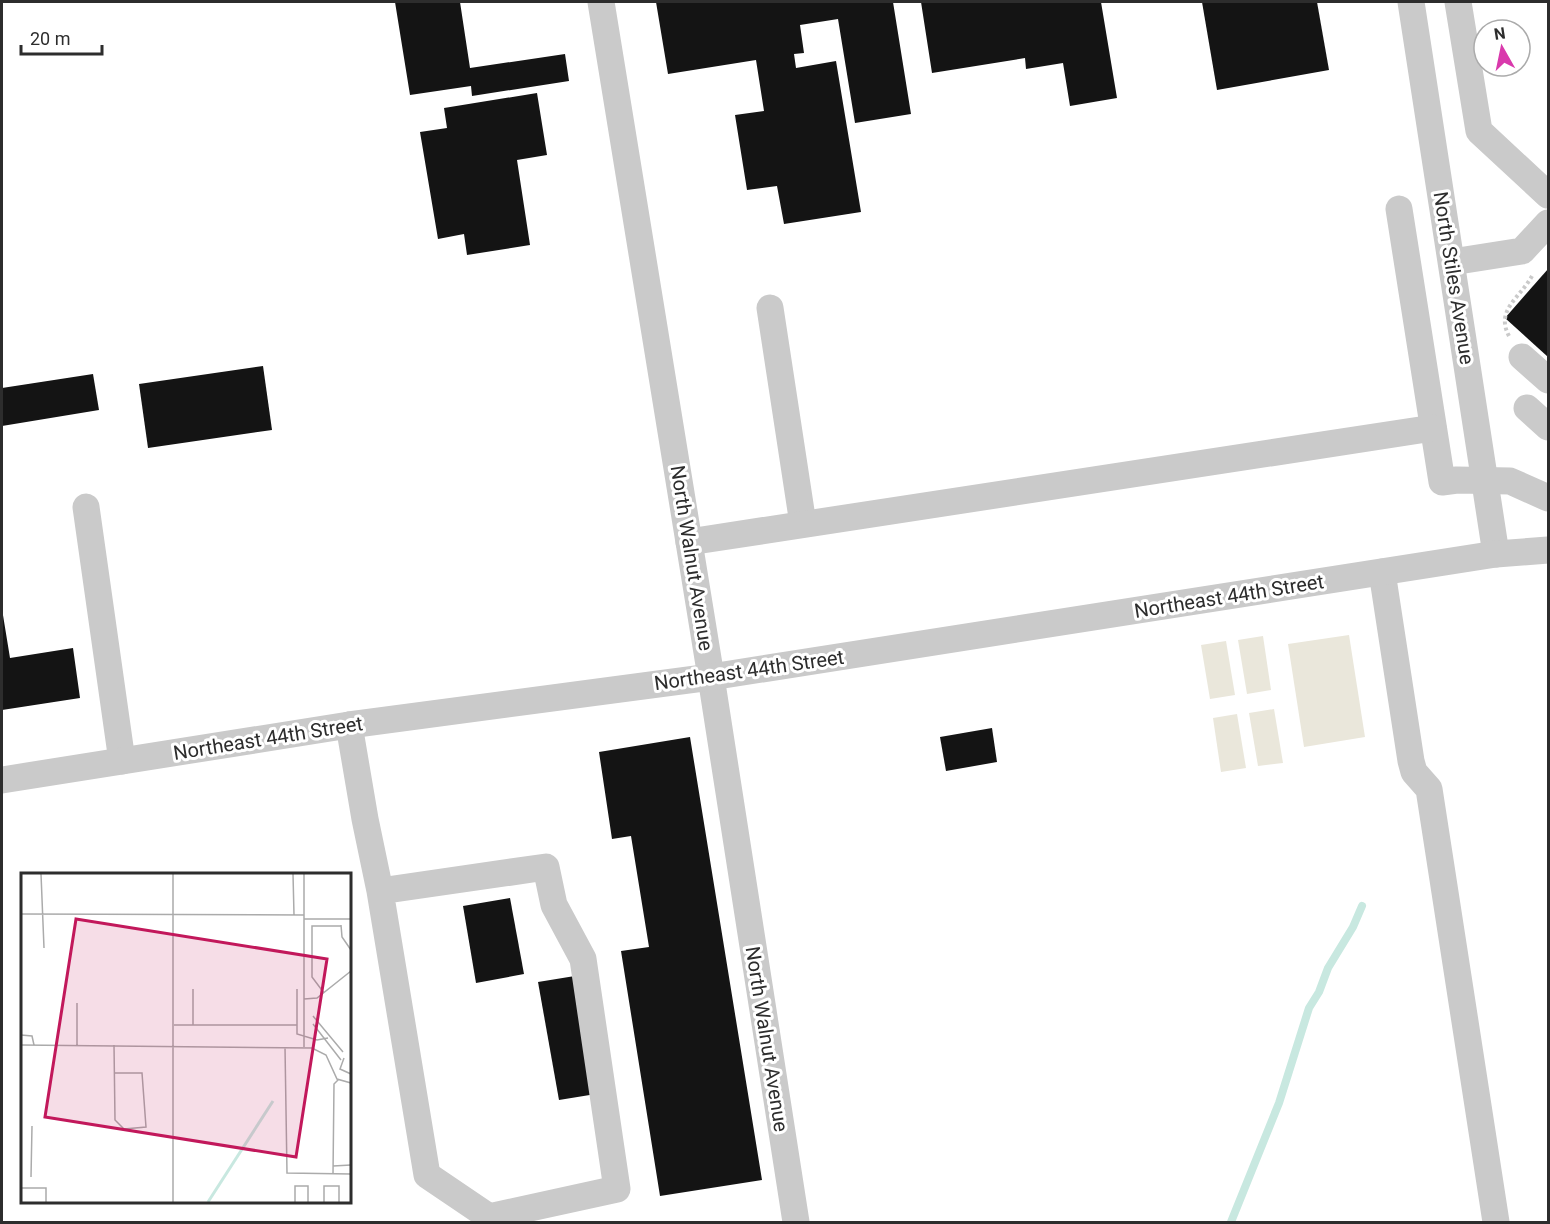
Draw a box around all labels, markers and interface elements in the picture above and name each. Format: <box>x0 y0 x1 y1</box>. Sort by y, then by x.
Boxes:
scale bar <box>21 18 102 56</box>
north arrow <box>1472 18 1532 78</box>
text: N <box>1493 23 1507 44</box>
text: 20 m <box>30 28 70 49</box>
street label: North Stiles Avenue <box>1428 190 1480 366</box>
street label: North Walnut Avenue <box>665 463 719 653</box>
street label: Northeast 44th Street <box>1133 569 1325 623</box>
street label: Northeast 44th Street <box>652 645 846 695</box>
street label: Northeast 44th Street <box>172 711 364 765</box>
inset map <box>21 873 351 1203</box>
street label: North Walnut Avenue <box>740 944 794 1134</box>

